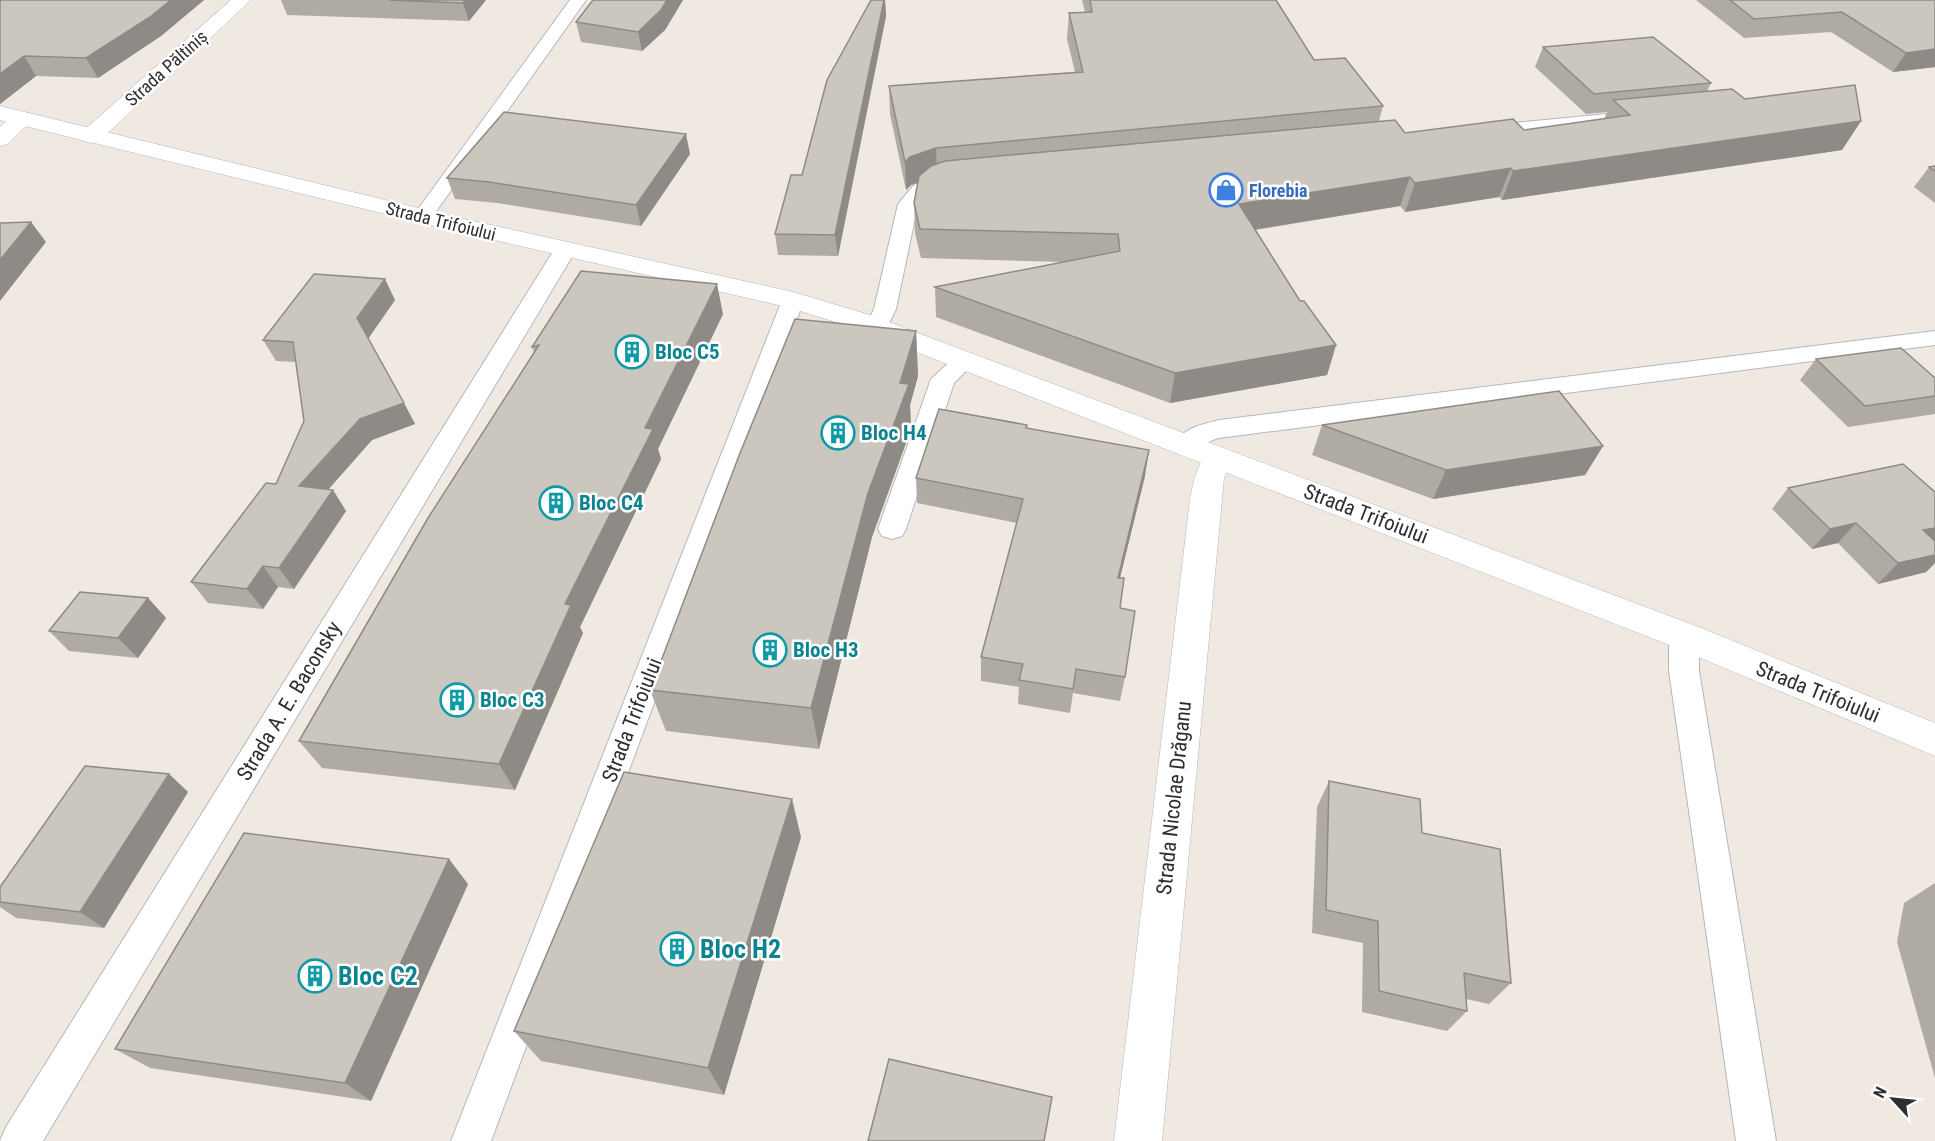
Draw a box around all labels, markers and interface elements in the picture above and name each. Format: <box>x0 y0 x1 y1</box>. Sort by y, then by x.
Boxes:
street label: Strada Păltiniș <box>121 26 212 111</box>
shop icon: Florebia <box>1208 172 1244 208</box>
place label: Florebia <box>1249 180 1307 201</box>
street label: Strada Trifoiului <box>384 197 498 245</box>
building icon: Bloc C5 <box>614 334 650 370</box>
place label: Bloc C5 <box>655 340 720 364</box>
building icon: Bloc H4 <box>820 415 856 451</box>
place label: Bloc H4 <box>861 421 927 445</box>
street label: Strada Trifoiului <box>1300 479 1432 549</box>
building icon: Bloc C4 <box>538 485 574 521</box>
place label: Bloc C4 <box>579 491 644 515</box>
street label: Strada A. E. Baconsky <box>232 617 346 785</box>
building icon: Bloc H3 <box>752 632 788 668</box>
place label: Bloc H3 <box>793 638 859 662</box>
street label: Strada Trifoiului <box>597 654 667 786</box>
street label: Strada Trifoiului <box>1753 656 1883 728</box>
building icon: Bloc C3 <box>439 682 475 718</box>
place label: Bloc C3 <box>480 688 545 712</box>
street label: Strada Nicolae Drăganu <box>1152 700 1196 896</box>
building icon: Bloc H2 <box>659 931 695 967</box>
place label: Bloc H2 <box>700 934 781 964</box>
building icon: Bloc C2 <box>297 958 333 994</box>
place label: Bloc C2 <box>338 961 418 991</box>
north arrow <box>1863 1069 1923 1129</box>
text: N <box>1869 1084 1891 1101</box>

